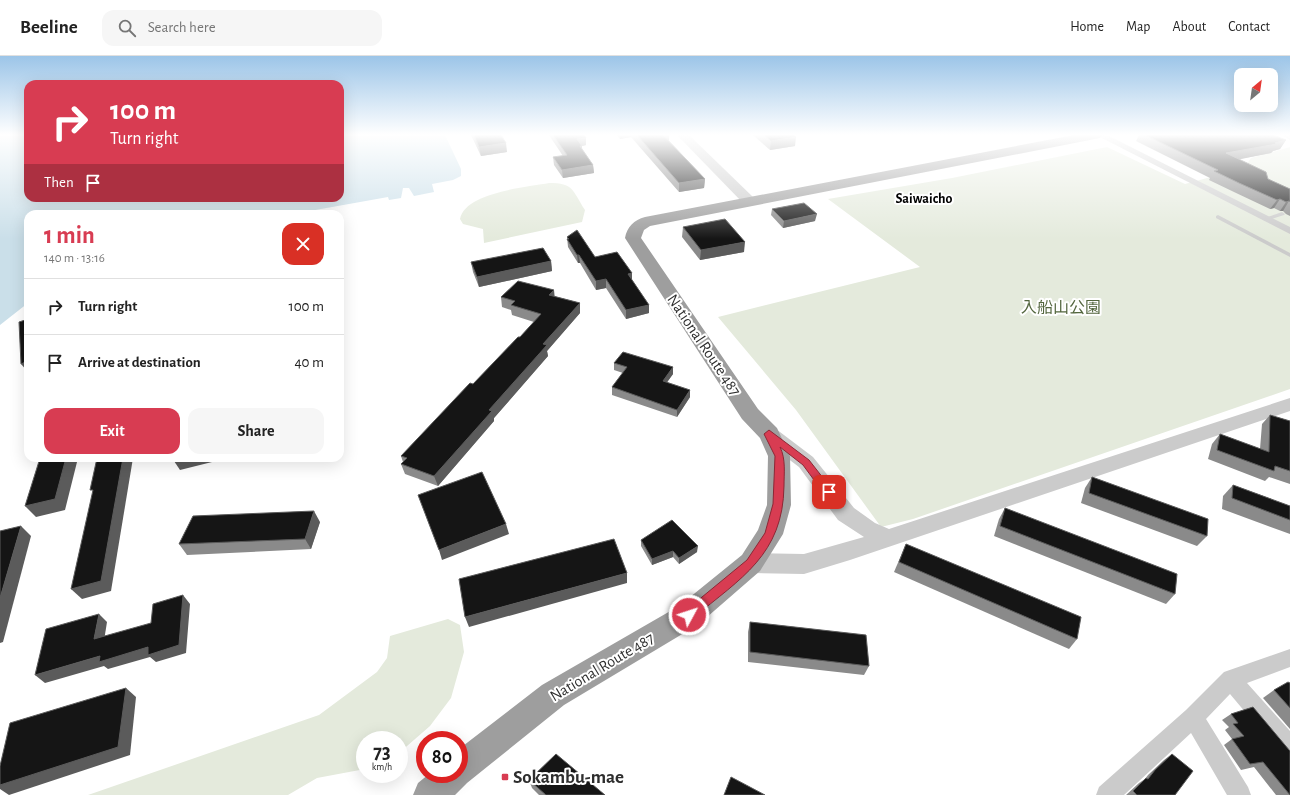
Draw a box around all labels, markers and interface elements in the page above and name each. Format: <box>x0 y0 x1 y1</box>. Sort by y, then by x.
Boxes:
search box <box>102 10 382 46</box>
icon: search <box>116 17 138 39</box>
text: Beeline <box>20 18 78 37</box>
text: Search here <box>148 20 216 35</box>
text: Home <box>1070 20 1104 34</box>
text: Map <box>1126 20 1150 34</box>
text: About <box>1172 20 1206 34</box>
text: Contact <box>1228 20 1270 34</box>
north arrow <box>1234 68 1278 112</box>
map controls <box>1234 68 1278 112</box>
icon: right <box>44 96 96 148</box>
text: 100 m <box>110 97 176 125</box>
text: Turn right <box>110 130 179 148</box>
icon: arrive <box>82 172 104 194</box>
text: Then <box>44 175 74 190</box>
district label: Saiwaicho <box>896 192 952 206</box>
button: close <box>282 223 324 265</box>
text: 1 min <box>44 224 95 248</box>
text: 140 m · 13:16 <box>44 252 105 265</box>
street label: National Route 487 <box>664 292 744 399</box>
icon: right <box>44 296 66 318</box>
text: Turn right <box>78 299 137 314</box>
text: 100 m <box>289 299 324 314</box>
park label: 入船山公園 <box>1021 299 1101 316</box>
icon: arrive <box>44 352 66 374</box>
text: Arrive at destination <box>78 355 201 370</box>
text: 40 m <box>294 355 324 370</box>
button: Exit <box>44 408 180 454</box>
button: Share <box>188 408 324 454</box>
pin <box>812 475 846 509</box>
icon: arrive <box>818 481 840 503</box>
position arrow <box>668 594 710 636</box>
street label: National Route 487 <box>547 630 657 704</box>
speed limit sign: 80 <box>416 731 468 783</box>
text: 73 <box>373 742 391 762</box>
text: km/h <box>372 762 392 772</box>
place label: Sokambu-mae <box>513 768 624 787</box>
marker: Sokambu-mae <box>500 772 510 782</box>

